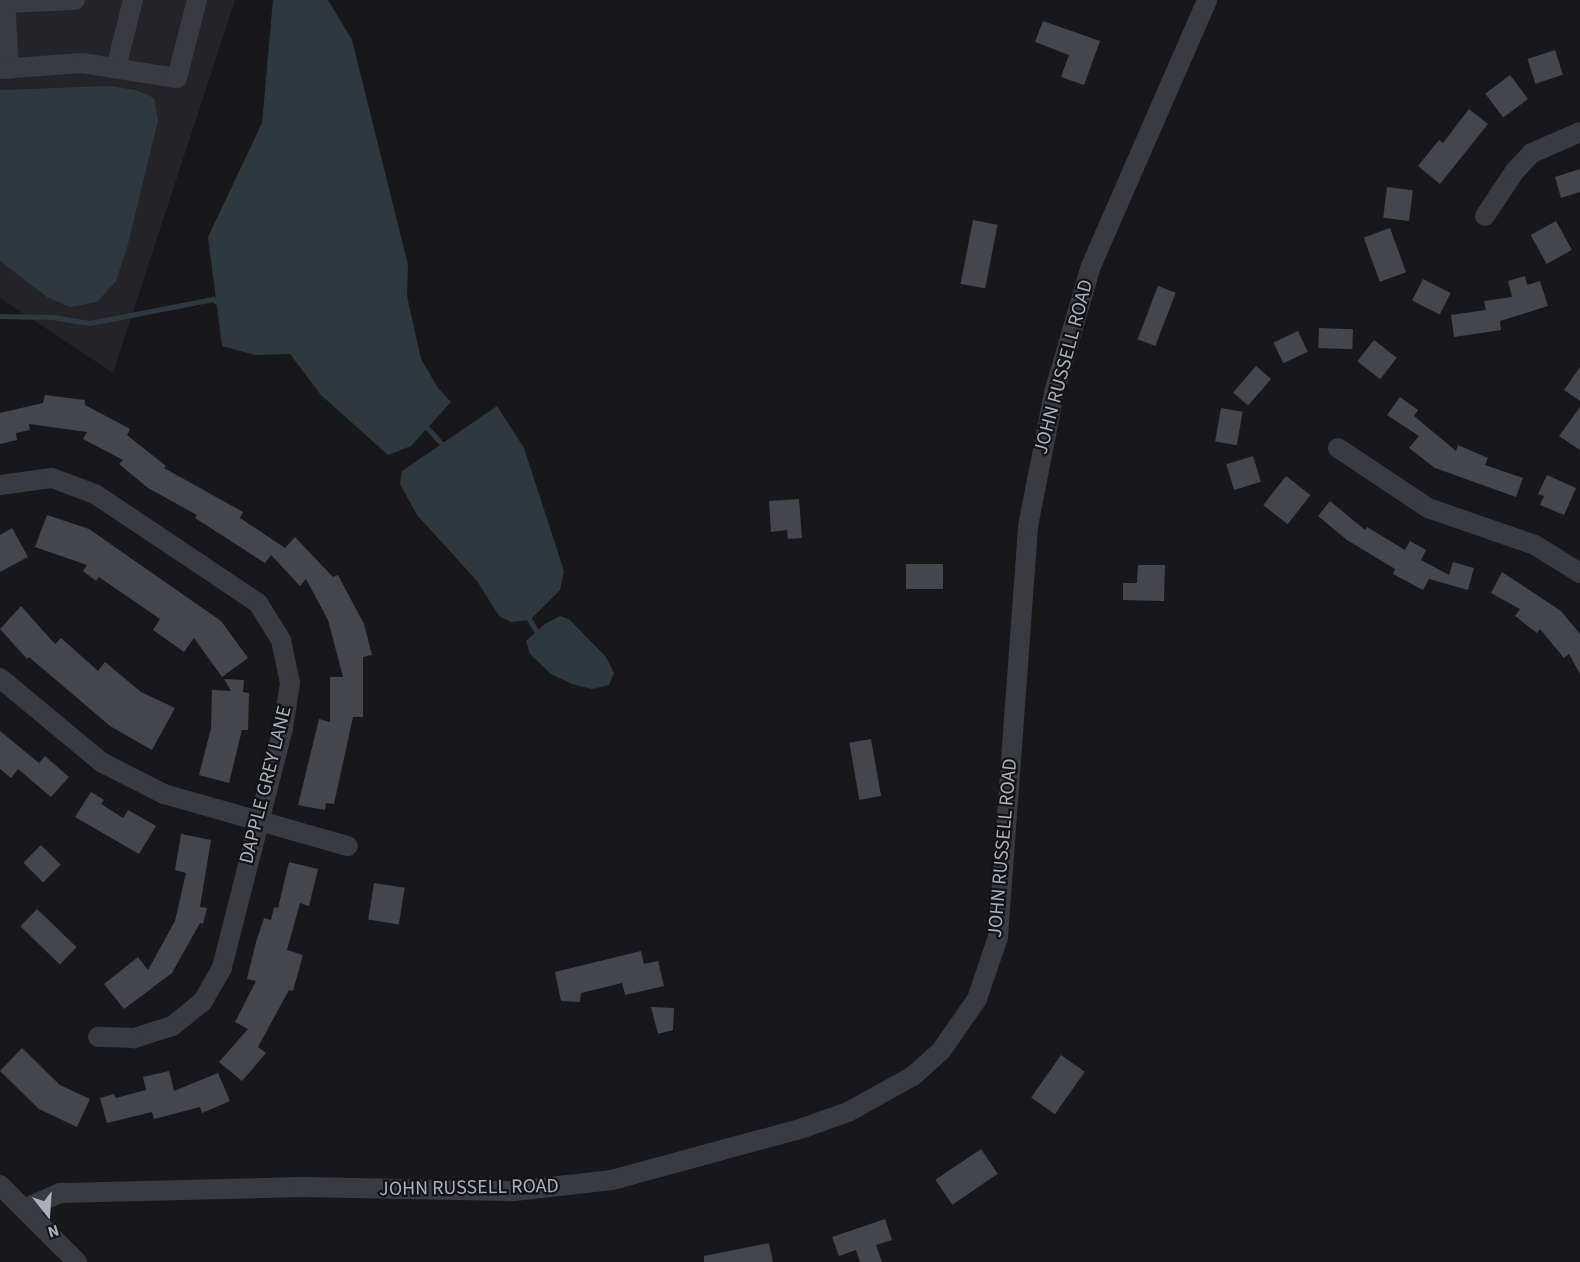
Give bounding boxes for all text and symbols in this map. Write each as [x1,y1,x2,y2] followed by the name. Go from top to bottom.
[1029,277,1099,457] street label: JOHN RUSSELL ROAD
[235,704,297,866] street label: DAPPLE GREY LANE
[983,757,1023,939] street label: JOHN RUSSELL ROAD
[379,1174,559,1202] street label: JOHN RUSSELL ROAD
[18,1184,78,1244] north arrow
[45,1219,62,1243] text: N

